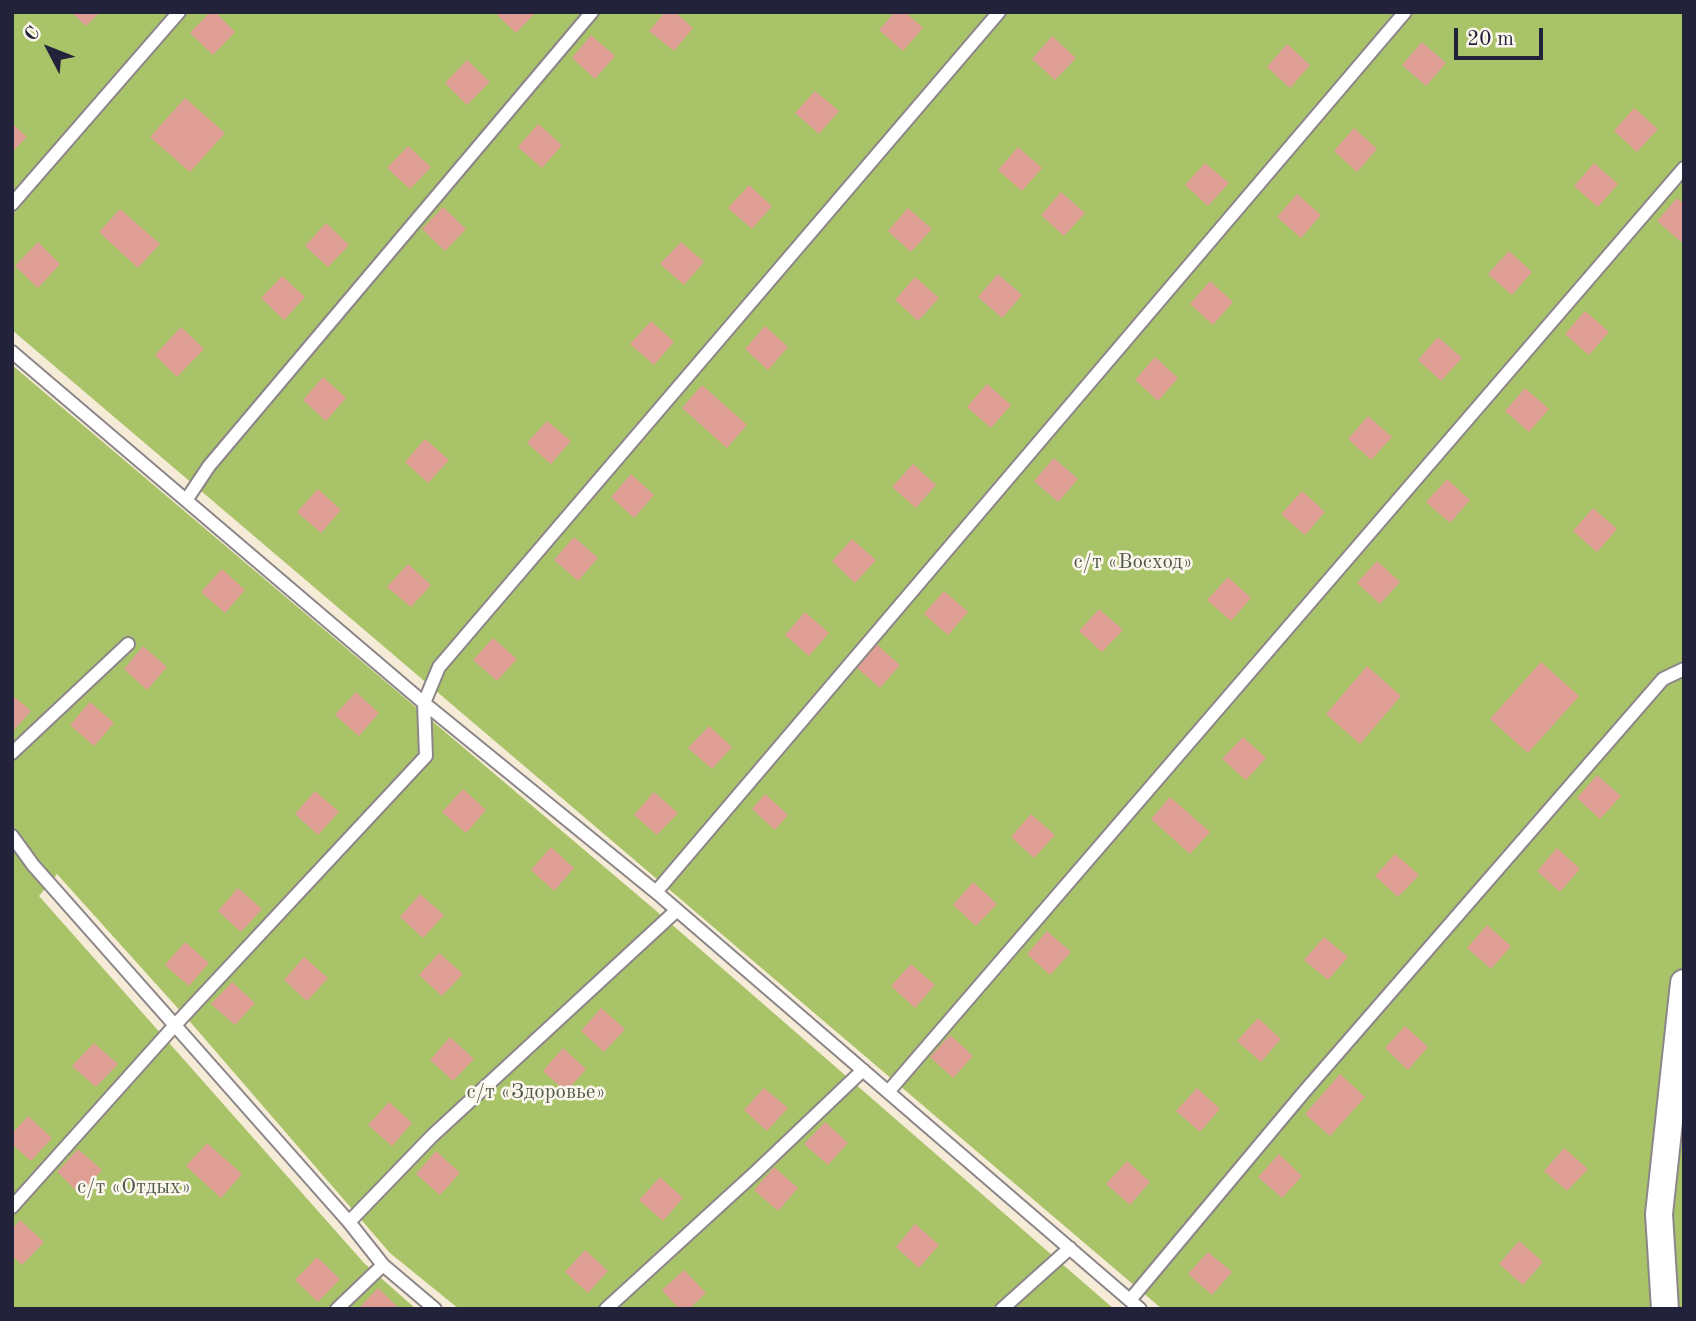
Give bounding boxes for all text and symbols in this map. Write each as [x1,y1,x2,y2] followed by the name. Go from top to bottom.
[14,14,84,84] north arrow
[1458,14,1547,58] scale bar
[22,24,44,46] text: С
[1467,29,1514,50] text: 20 m
[1073,549,1193,575] park label: с/т «Восход»
[466,1079,606,1105] park label: с/т «Здоровье»
[77,1174,191,1200] park label: с/т «Отдых»

